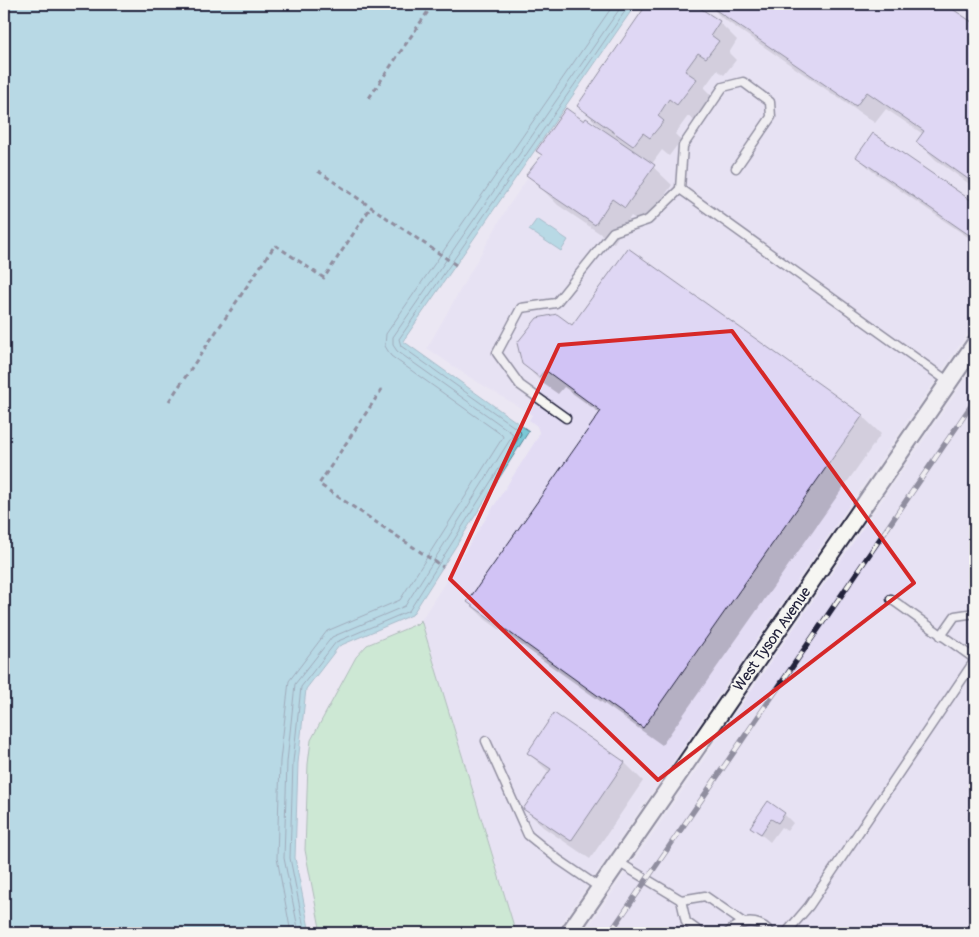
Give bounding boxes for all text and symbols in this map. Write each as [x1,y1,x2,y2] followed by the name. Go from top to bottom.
[729,583,816,695] street label: West Tyson Avenue

